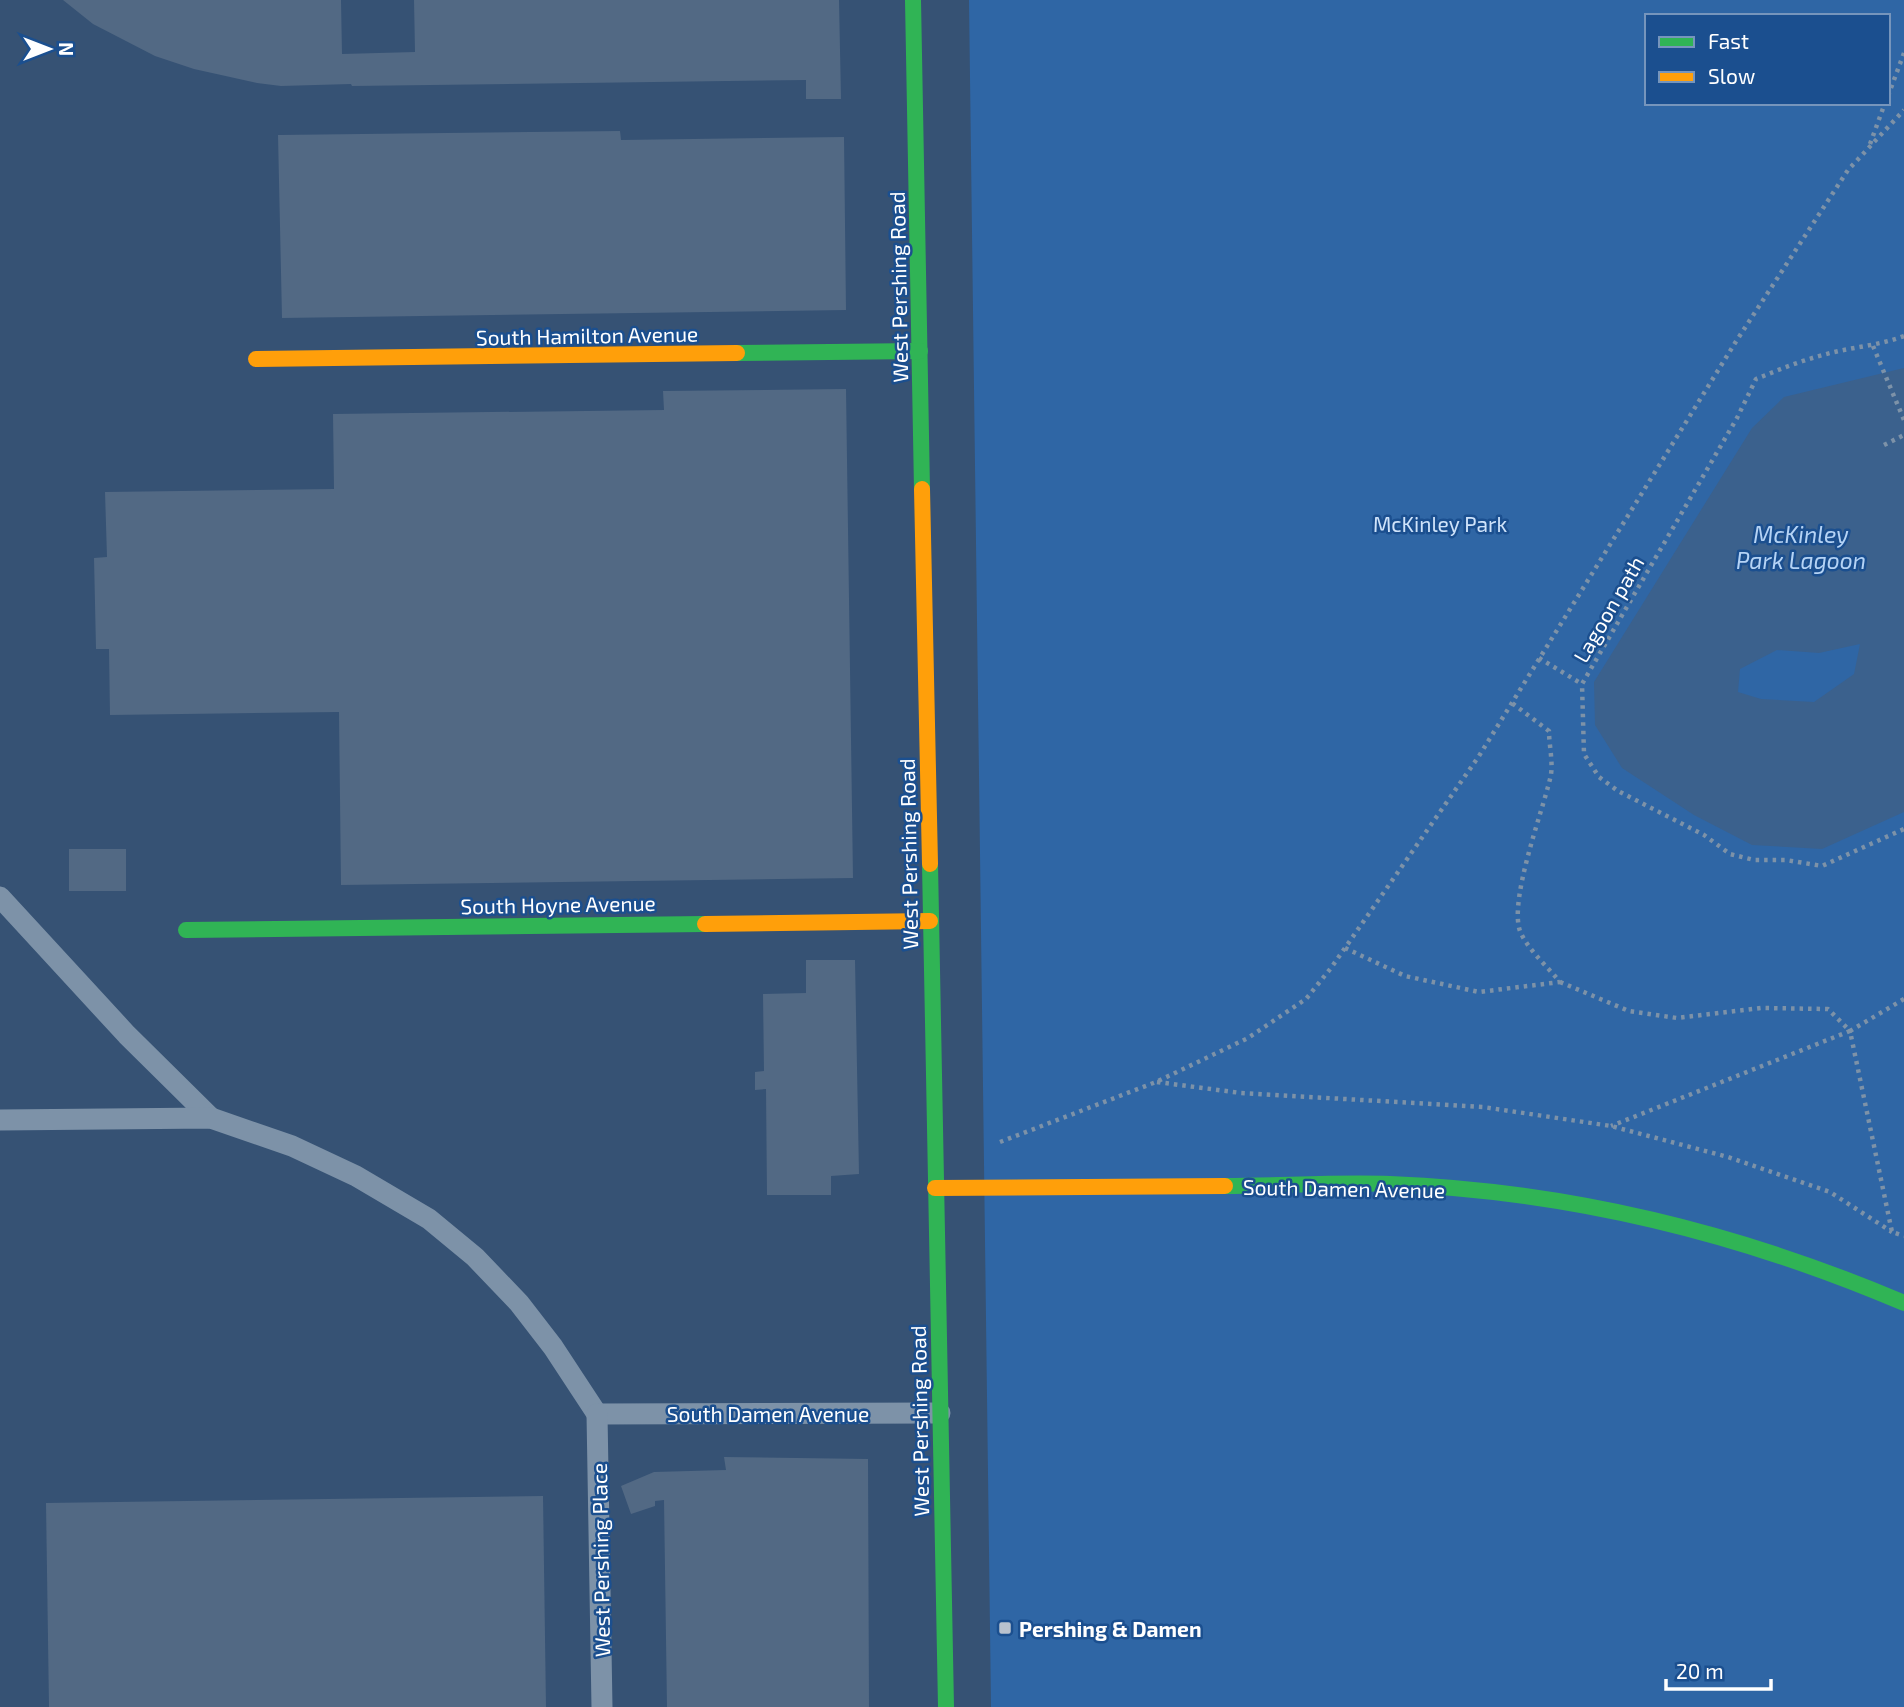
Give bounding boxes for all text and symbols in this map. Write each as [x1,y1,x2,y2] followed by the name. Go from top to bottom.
[14,14,84,84] north arrow
[1645,14,1890,105] legend
[1708,28,1749,53] text: Fast
[55,42,78,56] text: N
[1708,63,1755,88] text: Slow
[884,191,912,383] street label: West Pershing Road
[476,321,698,349] street label: South Hamilton Avenue
[1373,511,1507,536] park label: McKinley Park
[1736,520,1866,574] water label: McKinley Park Lagoon
[1568,551,1648,667] street label: Lagoon path
[894,758,922,950] street label: West Pershing Road
[460,890,656,918] street label: South Hoyne Avenue
[1243,1174,1445,1202] street label: South Damen Avenue
[905,1325,933,1517] street label: West Pershing Road
[667,1401,869,1426] street label: South Damen Avenue
[586,1463,614,1657] street label: West Pershing Place
[1019,1616,1202,1641] place label: Pershing & Damen
[997,1620,1013,1636] marker: Pershing & Damen
[1666,1648,1771,1692] scale bar
[1676,1658,1724,1683] text: 20 m

